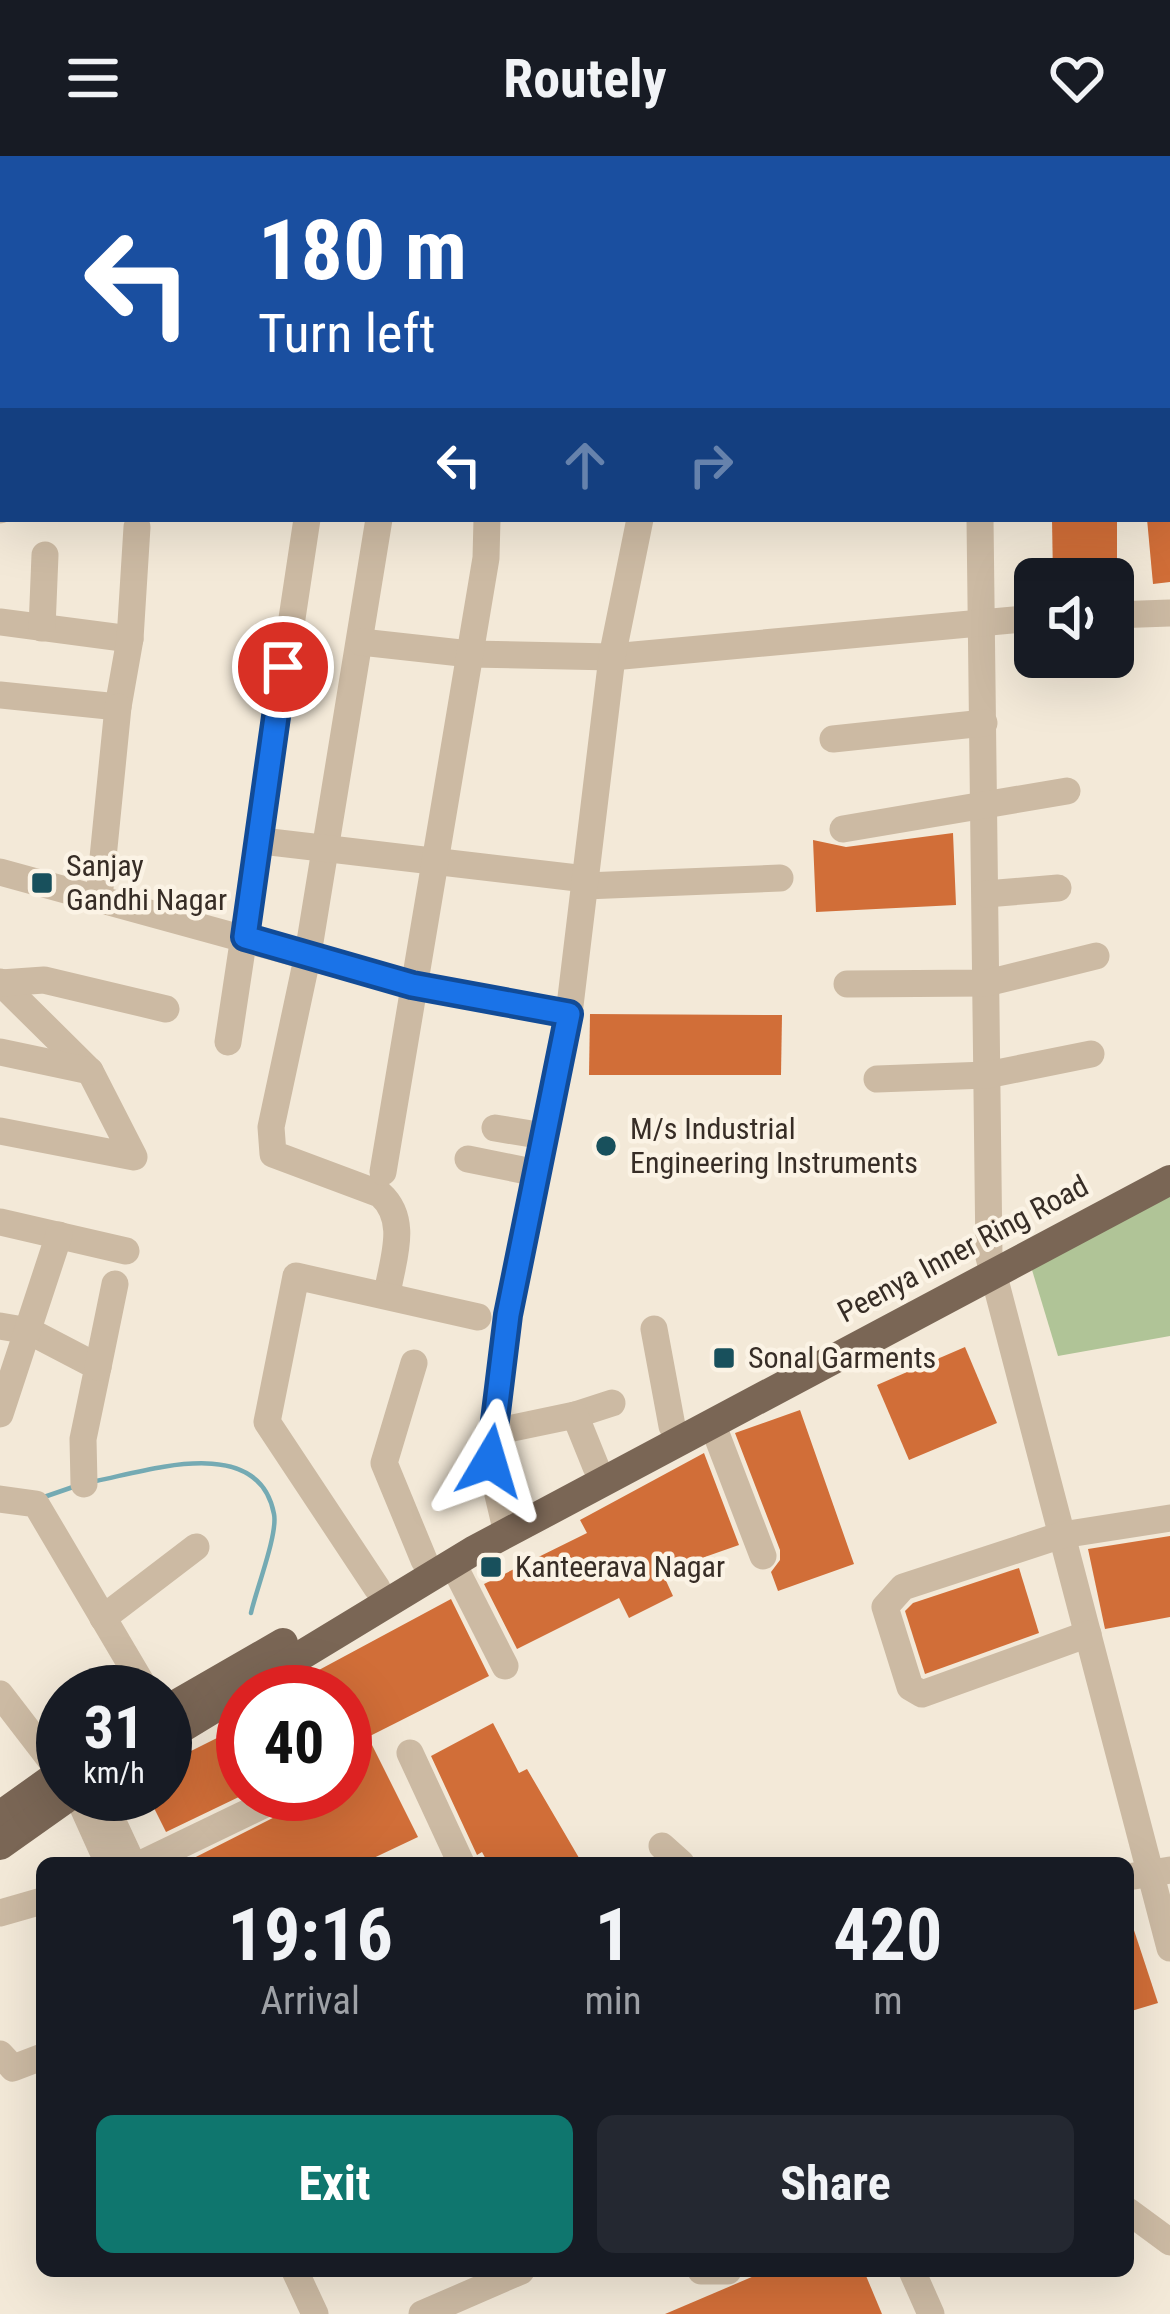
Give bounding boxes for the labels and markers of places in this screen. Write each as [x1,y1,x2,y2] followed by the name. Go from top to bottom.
[232,616,334,718] pin
[66,848,227,917] place label: Sanjay Gandhi Nagar
[29,870,55,896] marker: Sanjay Gandhi Nagar
[630,1111,918,1180] place label: M/s Industrial Engineering Instruments
[593,1133,619,1159] marker: M/s Industrial Engineering Instruments
[748,1340,936,1375] place label: Sonal Garments
[711,1345,737,1371] marker: Sonal Garments
[515,1549,725,1584] place label: Kanteerava Nagar
[478,1554,504,1580] marker: Kanteerava Nagar

